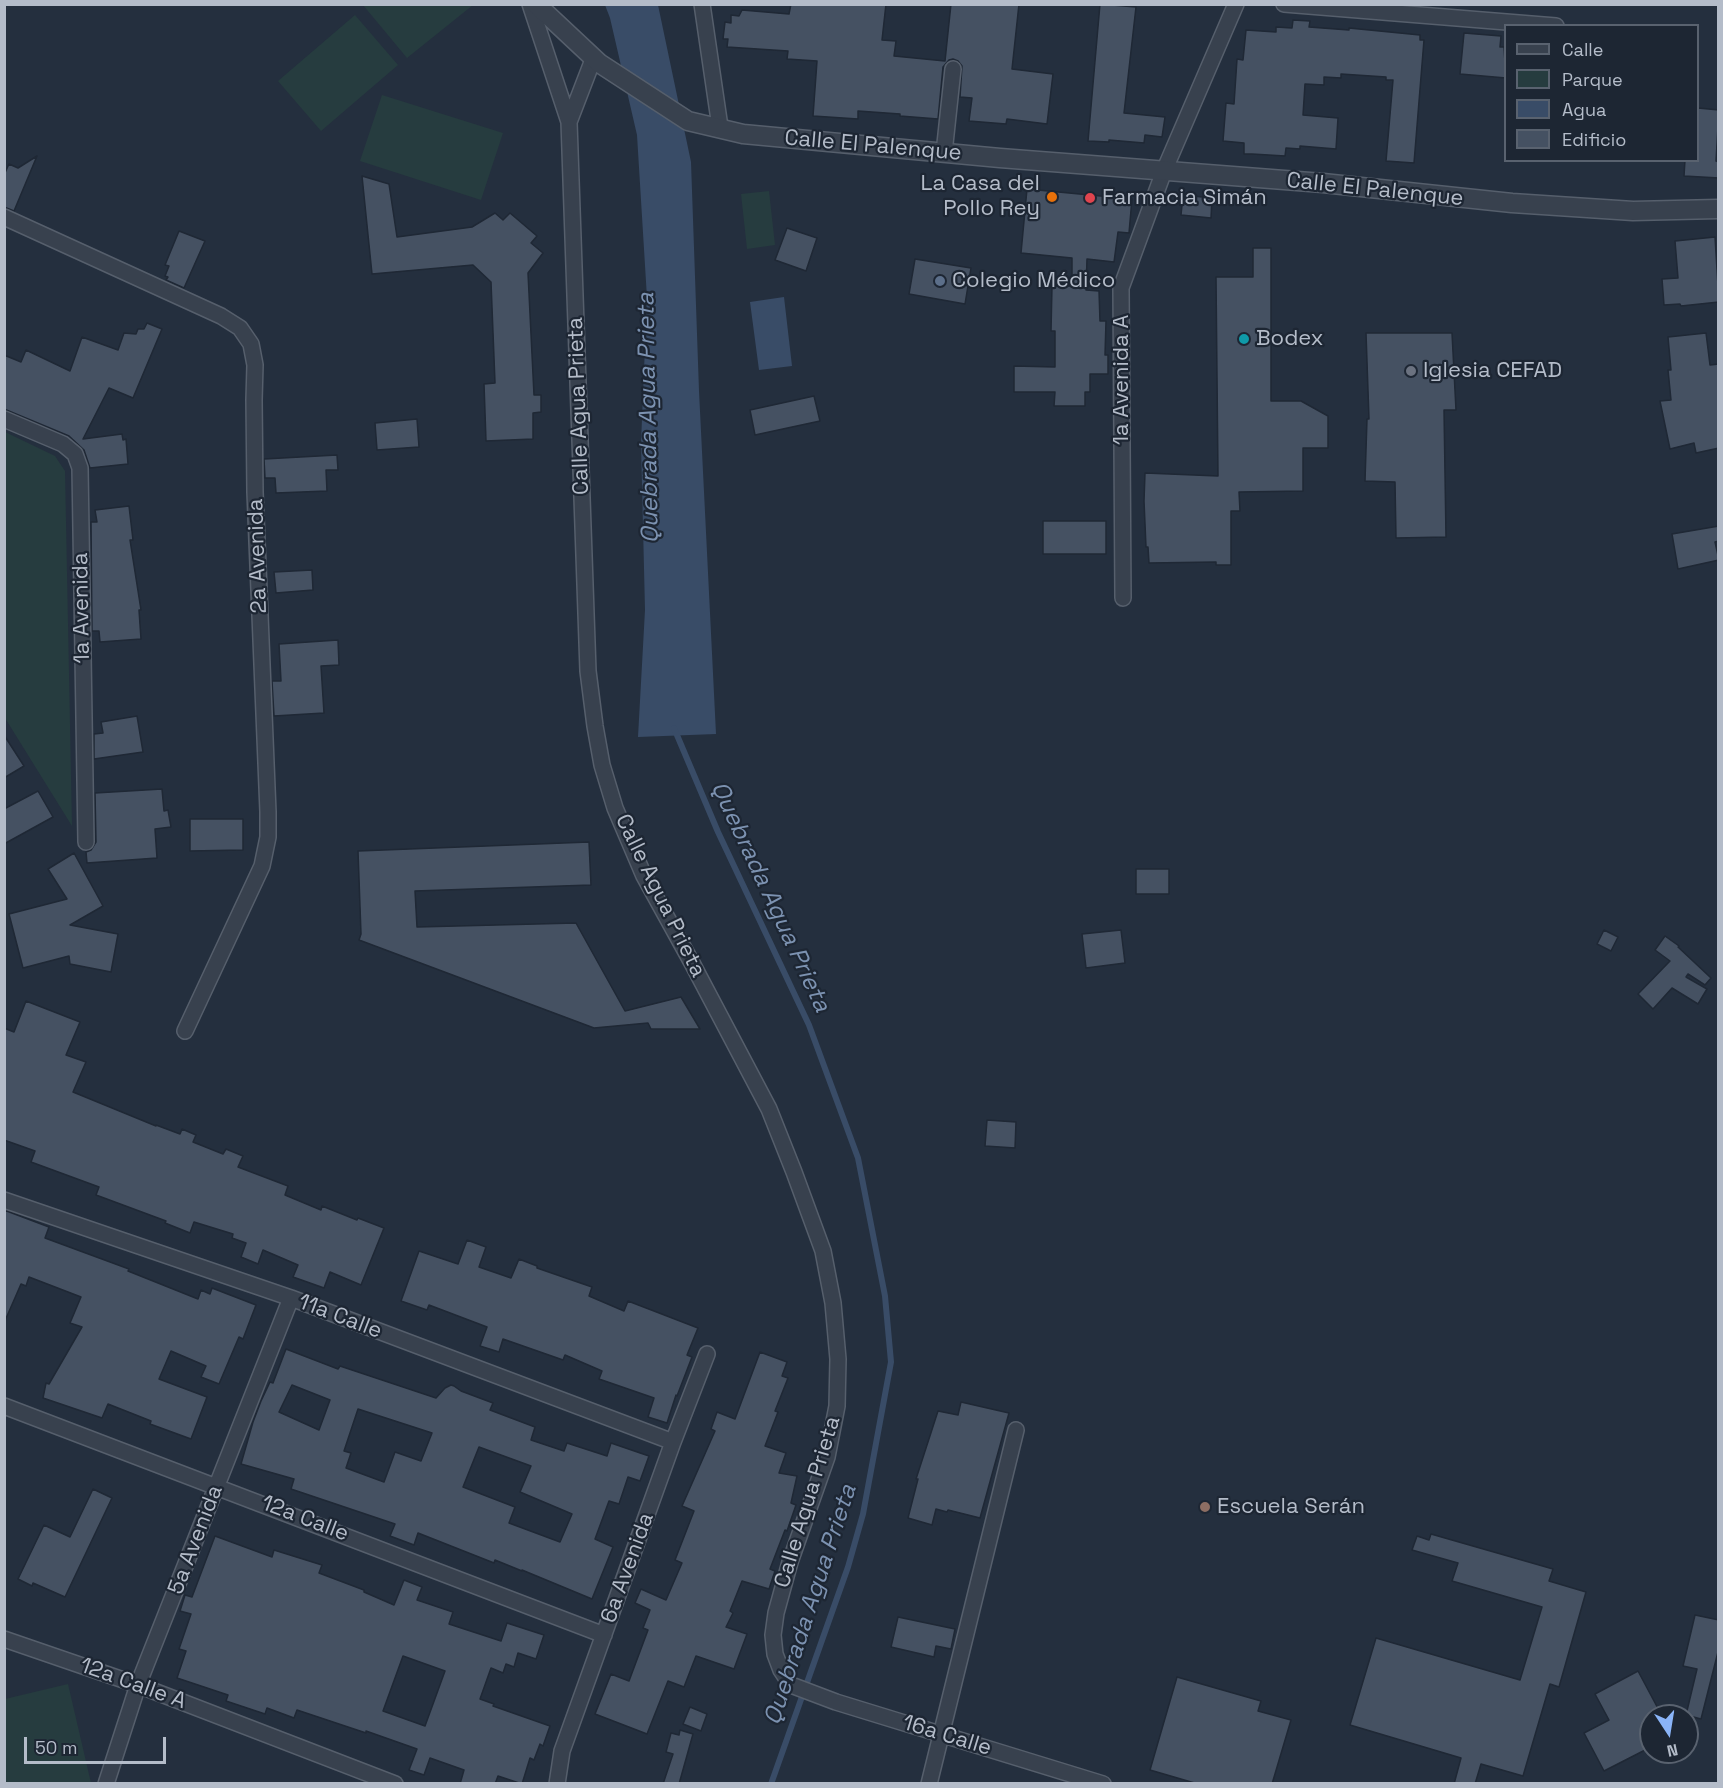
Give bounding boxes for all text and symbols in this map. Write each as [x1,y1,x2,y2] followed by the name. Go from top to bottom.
[1504,24,1699,162] legend
[1562,38,1603,61] text: Calle
[1562,68,1623,91] text: Parque
[1562,98,1606,121] text: Agua
[783,125,963,167] street label: Calle El Palenque
[1562,128,1626,151] text: Edificio
[1285,168,1465,212] street label: Calle El Palenque
[921,171,1040,222] place label: La Casa del Pollo Rey
[1102,185,1267,211] place label: Farmacia Simán
[1045,190,1059,204] marker: La Casa del Pollo Rey
[1083,191,1097,205] marker: Farmacia Simán
[952,268,1115,294] place label: Colegio Médico
[933,274,947,288] marker: Colegio Médico
[632,292,666,544] water label: Quebrada Agua Prieta
[1109,315,1135,445] street label: 1a Avenida A
[563,316,595,496] street label: Calle Agua Prieta
[1256,326,1324,352] place label: Bodex
[1237,332,1251,346] marker: Bodex
[1423,358,1562,384] place label: Iglesia CEFAD
[1404,364,1418,378] marker: Iglesia CEFAD
[243,498,273,614] street label: 2a Avenida
[68,552,96,664] street label: 1a Avenida
[704,777,836,1017] water label: Quebrada Agua Prieta
[609,810,711,982] street label: Calle Agua Prieta
[295,1289,385,1345] street label: 11a Calle
[769,1413,847,1591] street label: Calle Agua Prieta
[759,1481,863,1729] water label: Quebrada Agua Prieta
[163,1482,229,1598] street label: 5a Avenida
[258,1490,352,1548] street label: 12a Calle
[1217,1494,1365,1520] place label: Escuela Serán
[1198,1500,1212,1514] marker: Escuela Serán
[596,1509,660,1627] street label: 6a Avenida
[76,1653,190,1715] street label: 12a Calle A
[1639,1704,1699,1764] north arrow
[899,1710,995,1762] street label: 16a Calle
[27,1725,170,1763] scale bar
[35,1736,77,1759] text: 50 m
[1665,1739,1680,1762] text: N

